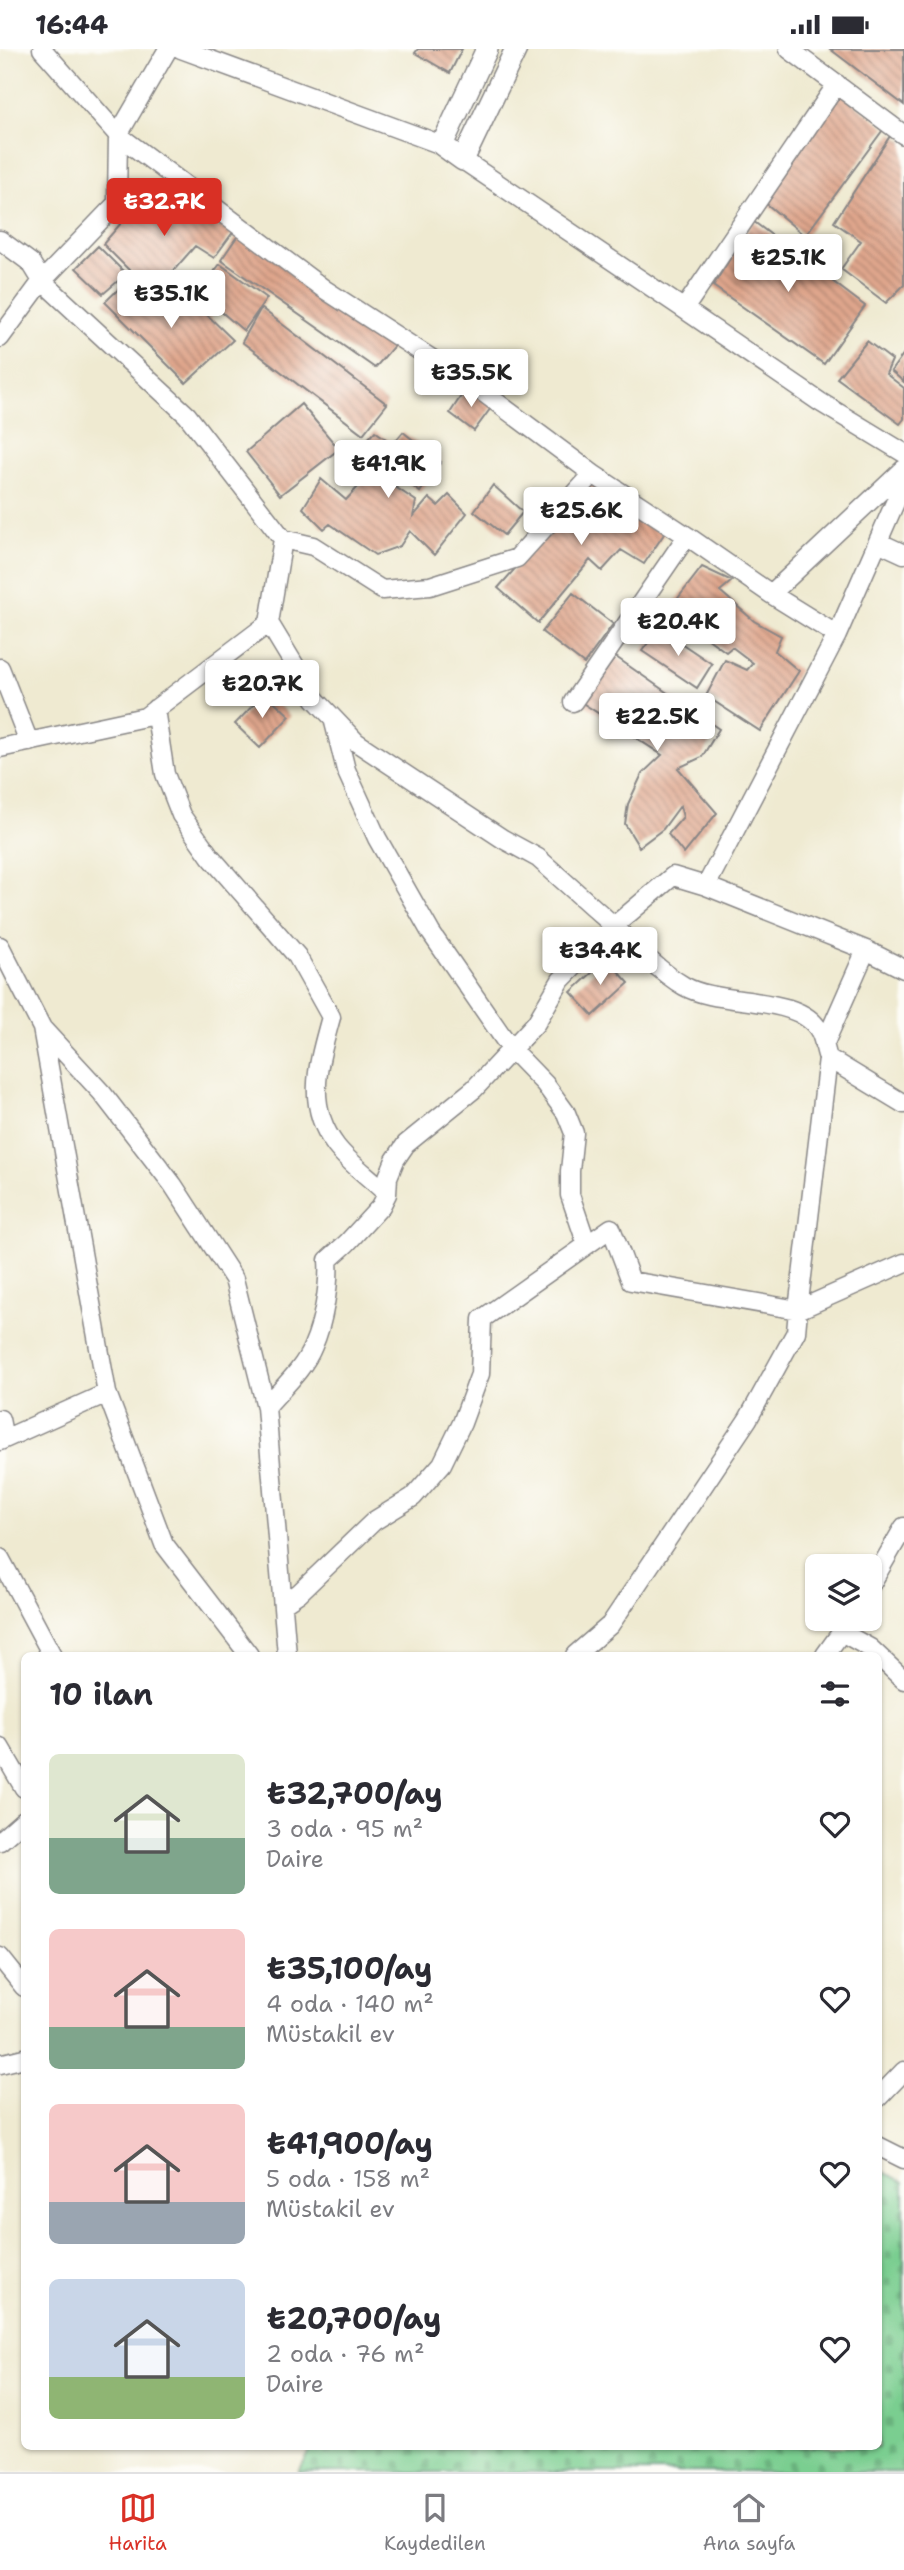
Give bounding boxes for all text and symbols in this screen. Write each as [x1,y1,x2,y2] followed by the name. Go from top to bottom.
[35,7,108,42] text: 16:44
[107,179,221,238] pin: ₺32.7K
[123,186,205,216] text: ₺32.7K
[731,235,845,294] pin: ₺25.1K
[750,242,826,272] text: ₺25.1K
[114,271,228,330] pin: ₺35.1K
[133,278,209,308] text: ₺35.1K
[414,349,528,409] pin: ₺35.5K
[430,357,512,387] text: ₺35.5K
[331,441,445,500] pin: ₺41.9K
[350,448,426,478] text: ₺41.9K
[524,487,638,547] pin: ₺25.6K
[539,495,623,525] text: ₺25.6K
[621,599,735,658] pin: ₺20.4K
[637,606,719,636] text: ₺20.4K
[205,661,319,720] pin: ₺20.7K
[221,668,303,698] text: ₺20.7K
[600,693,714,753] pin: ₺22.5K
[615,701,699,731] text: ₺22.5K
[543,927,657,987] pin: ₺34.4K
[558,935,642,965] text: ₺34.4K
[805,1554,882,1631] map controls
[805,1554,882,1631] button: layers
[49,1674,153,1715] text: 10 ilan
[816,1675,854,1713] icon: filters
[266,1773,443,1814] text: ₺32,700/ay
[105,1782,189,1866] icon: home
[816,1805,854,1843] icon: heart
[266,1814,423,1844] text: 3 oda · 95 m²
[266,1844,324,1874] text: Daire
[266,1948,432,1989] text: ₺35,100/ay
[105,1957,189,2041] icon: home
[816,1980,854,2018] icon: heart
[266,1989,434,2019] text: 4 oda · 140 m²
[266,2019,395,2049] text: Müstakil ev
[266,2123,433,2164] text: ₺41,900/ay
[105,2132,189,2216] icon: home
[816,2155,854,2193] icon: heart
[266,2164,430,2194] text: 5 oda · 158 m²
[266,2194,395,2224] text: Müstakil ev
[266,2298,441,2339] text: ₺20,700/ay
[105,2307,189,2391] icon: home
[816,2330,854,2368] icon: heart
[266,2339,425,2369] text: 2 oda · 76 m²
[266,2369,324,2399] text: Daire
[109,2489,167,2556] tab: Harita
[384,2489,486,2556] tab: Kaydedilen
[703,2489,795,2556] tab: Ana sayfa

